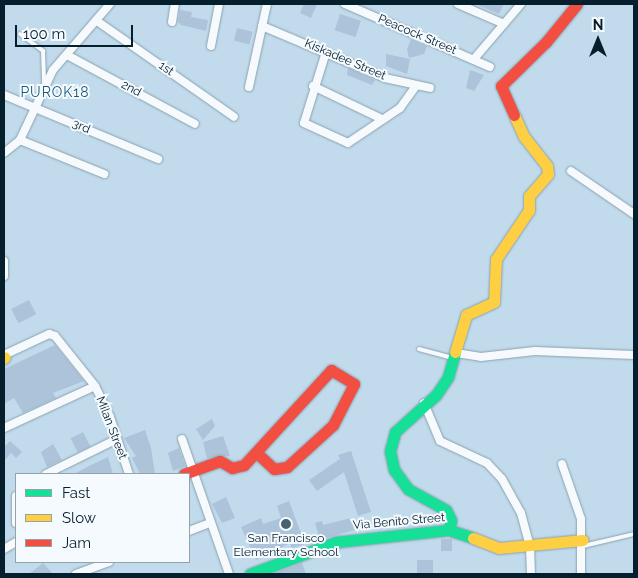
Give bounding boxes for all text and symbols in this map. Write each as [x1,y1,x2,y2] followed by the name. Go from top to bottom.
[376,12,458,58] street label: Peacock Street
[18,15,135,47] scale bar
[573,15,623,65] north arrow
[593,17,603,33] text: N
[23,25,65,43] text: 100 m
[302,36,388,84] street label: Kiskadee Street
[156,59,176,79] street label: 1st
[118,78,144,100] street label: 2nd
[20,84,90,100] district label: PUROK18
[70,117,92,137] street label: 3rd
[92,394,130,462] street label: Milan Street
[15,473,190,563] legend
[62,484,90,502] text: Fast
[62,509,96,527] text: Slow
[352,511,446,533] street label: Via Benito Street
[280,518,292,530] marker: San Francisco Elementary School
[233,532,339,560] place label: San Francisco Elementary School
[62,534,91,552] text: Jam

